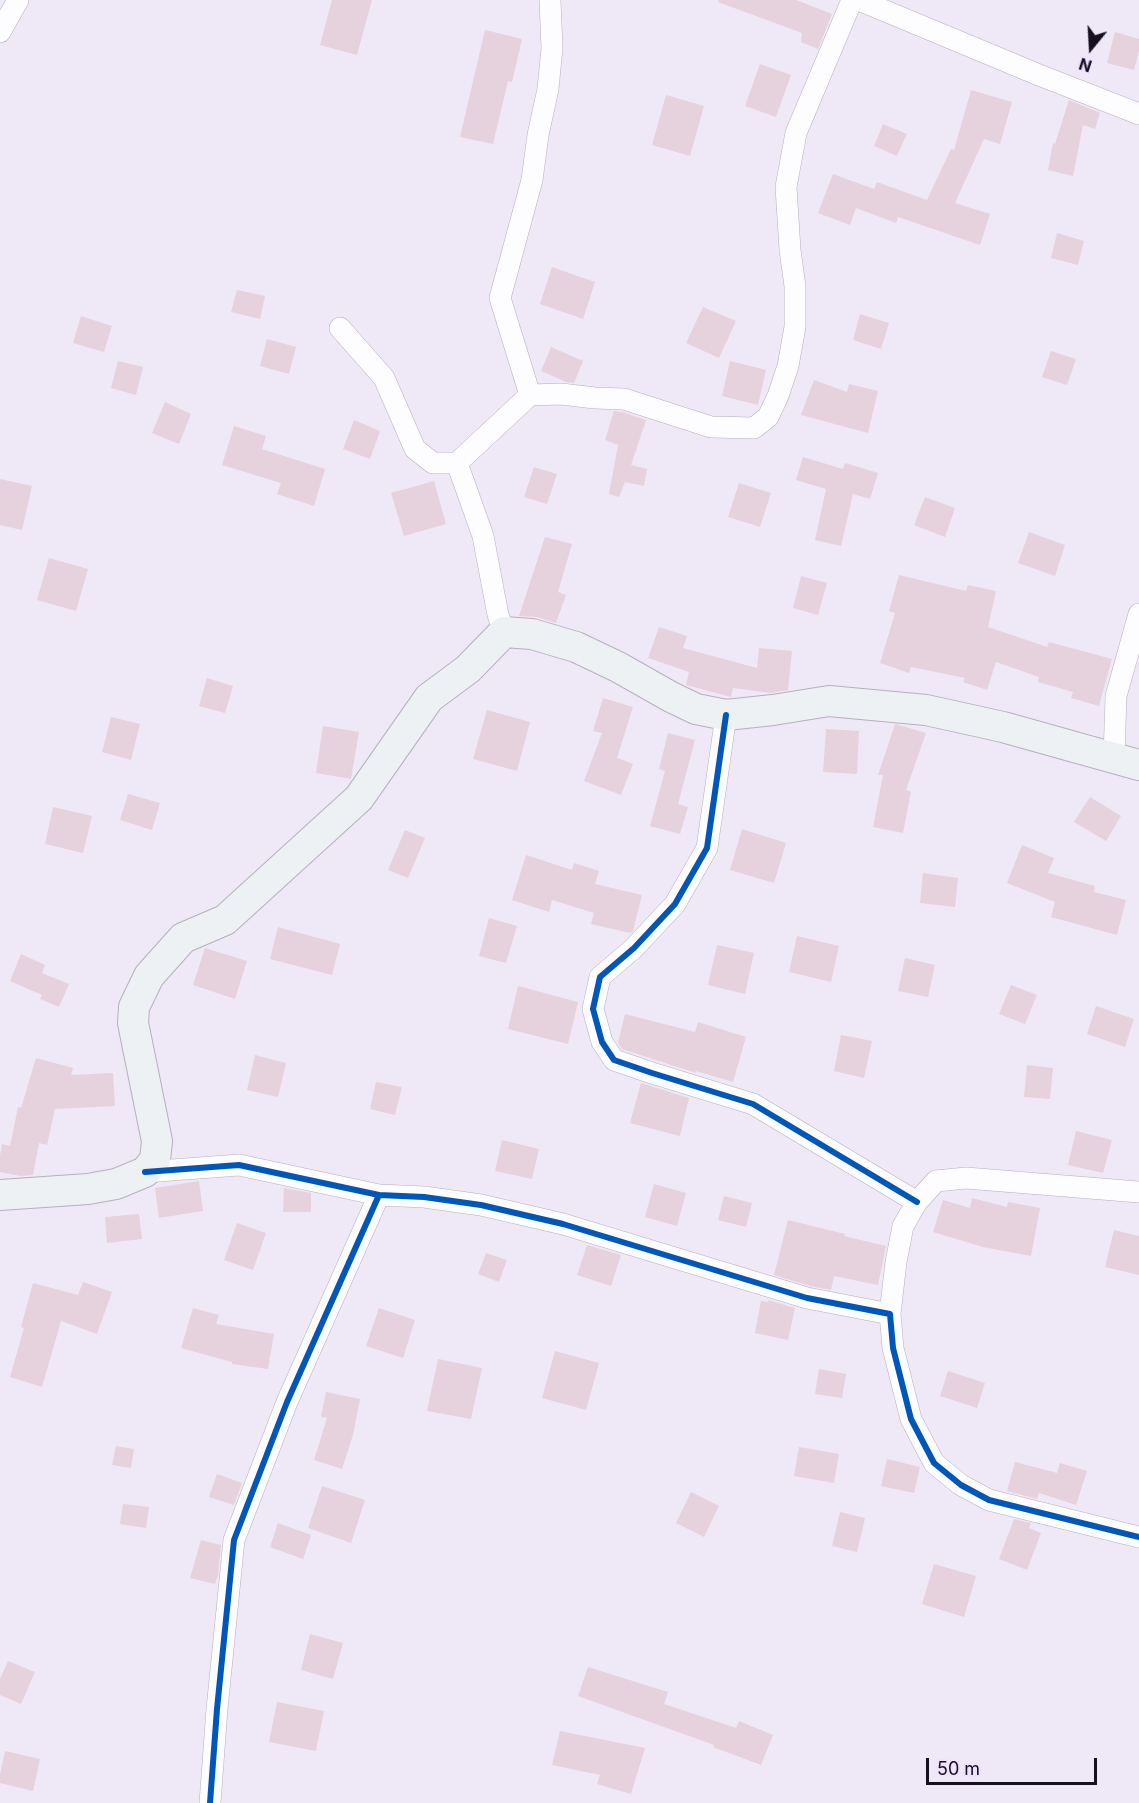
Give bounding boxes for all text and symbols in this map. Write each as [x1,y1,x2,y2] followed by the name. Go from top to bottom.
[1061,18,1121,78] north arrow
[1077,54,1094,77] text: N
[929,1746,1100,1784] scale bar
[937,1758,980,1779] text: 50 m

